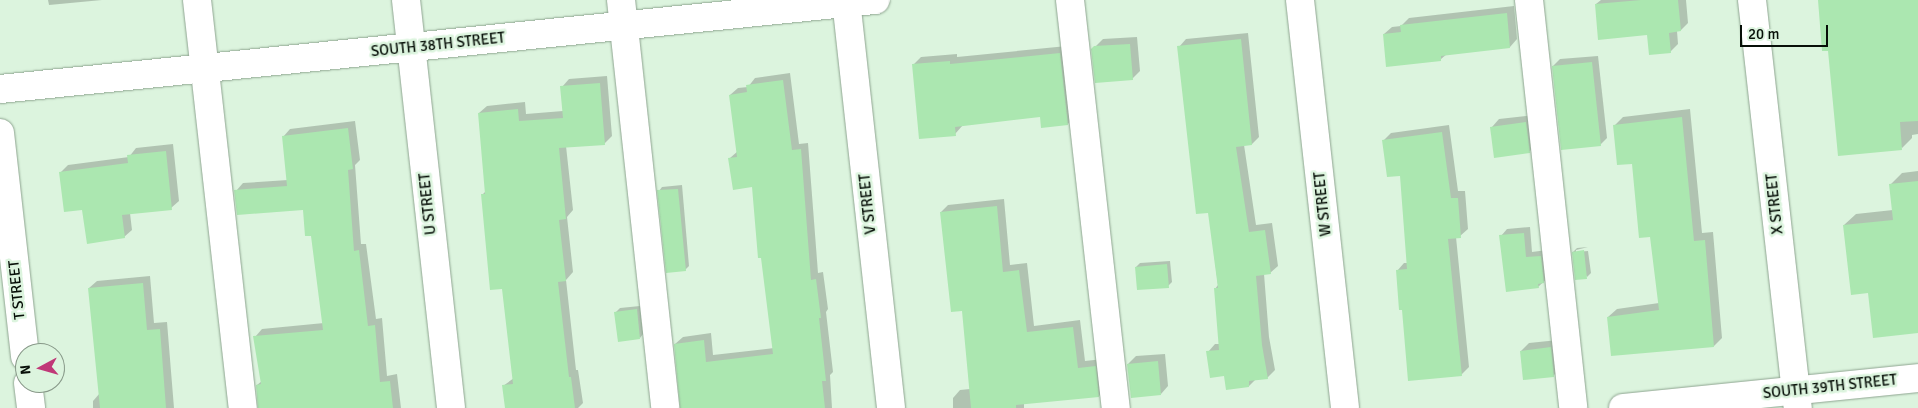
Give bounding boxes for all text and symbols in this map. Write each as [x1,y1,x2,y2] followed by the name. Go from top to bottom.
[1743,15,1830,47] scale bar
[1748,25,1779,43] text: 20 m
[370,29,506,61] street label: SOUTH 38TH STREET
[1311,171,1335,237] street label: W STREET
[416,172,440,236] street label: U STREET
[856,173,880,235] street label: V STREET
[1763,173,1787,235] street label: X STREET
[5,260,29,320] street label: T STREET
[15,343,65,393] north arrow
[17,364,35,375] text: N
[1762,371,1898,403] street label: SOUTH 39TH STREET

